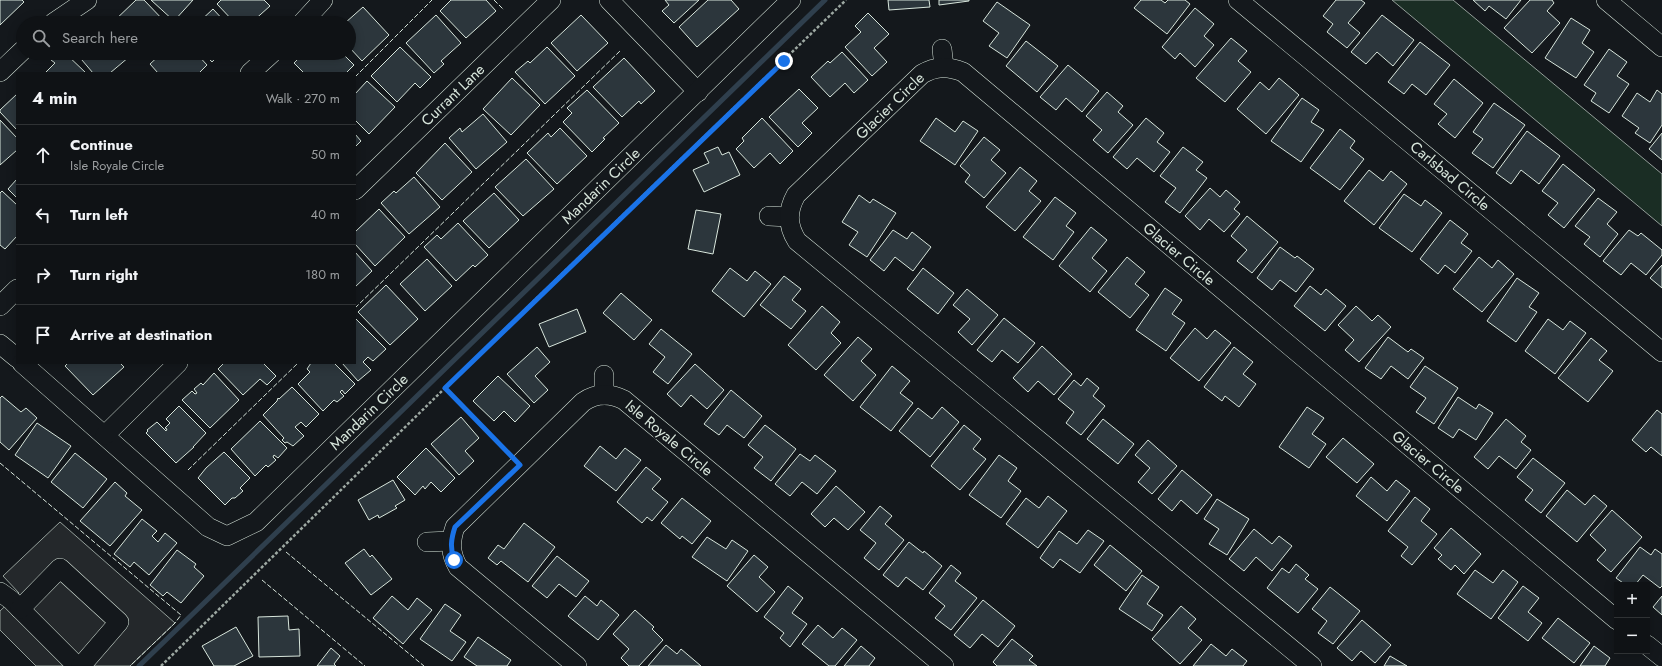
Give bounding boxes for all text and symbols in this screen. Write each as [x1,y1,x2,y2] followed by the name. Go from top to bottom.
[16,16,356,60] search box
[30,27,52,49] icon: search
[62,27,138,49] text: Search here
[775,52,793,70] route end
[416,59,490,131] street label: Currant Lane
[851,67,930,145] street label: Glacier Circle
[32,86,77,110] text: 4 min
[266,89,340,108] text: Walk · 270 m
[70,134,133,156] text: Continue
[1405,136,1495,216] street label: Carlsbad Circle
[557,143,645,229] street label: Mandarin Circle
[32,144,54,166] icon: ahead
[311,145,340,164] text: 50 m
[70,156,164,175] text: Isle Royale Circle
[32,204,54,226] icon: left
[70,204,128,226] text: Turn left
[311,205,340,224] text: 40 m
[1138,217,1220,291] street label: Glacier Circle
[32,264,54,286] icon: right
[70,264,138,286] text: Turn right
[305,265,340,284] text: 180 m
[32,324,54,346] icon: arrive
[70,324,212,346] text: Arrive at destination
[325,369,413,455] street label: Mandarin Circle
[620,395,718,482] street label: Isle Royale Circle
[1387,425,1469,499] street label: Glacier Circle
[445,551,463,569] route start
[1614,582,1650,654] map controls
[1614,582,1650,618] button: +
[1614,618,1650,654] button: −

